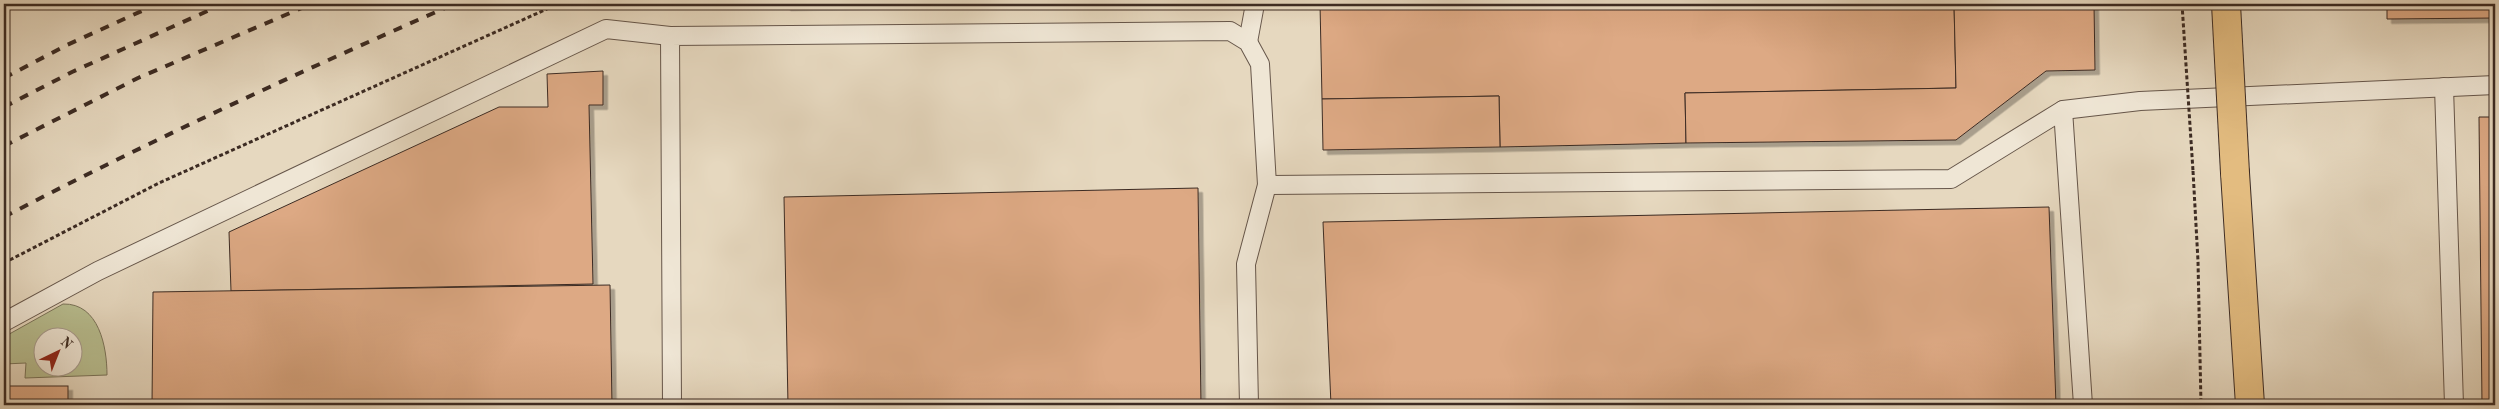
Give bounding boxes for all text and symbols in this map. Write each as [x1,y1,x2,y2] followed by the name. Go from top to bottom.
[32,326,82,376] north arrow
[57,334,75,352] text: N

